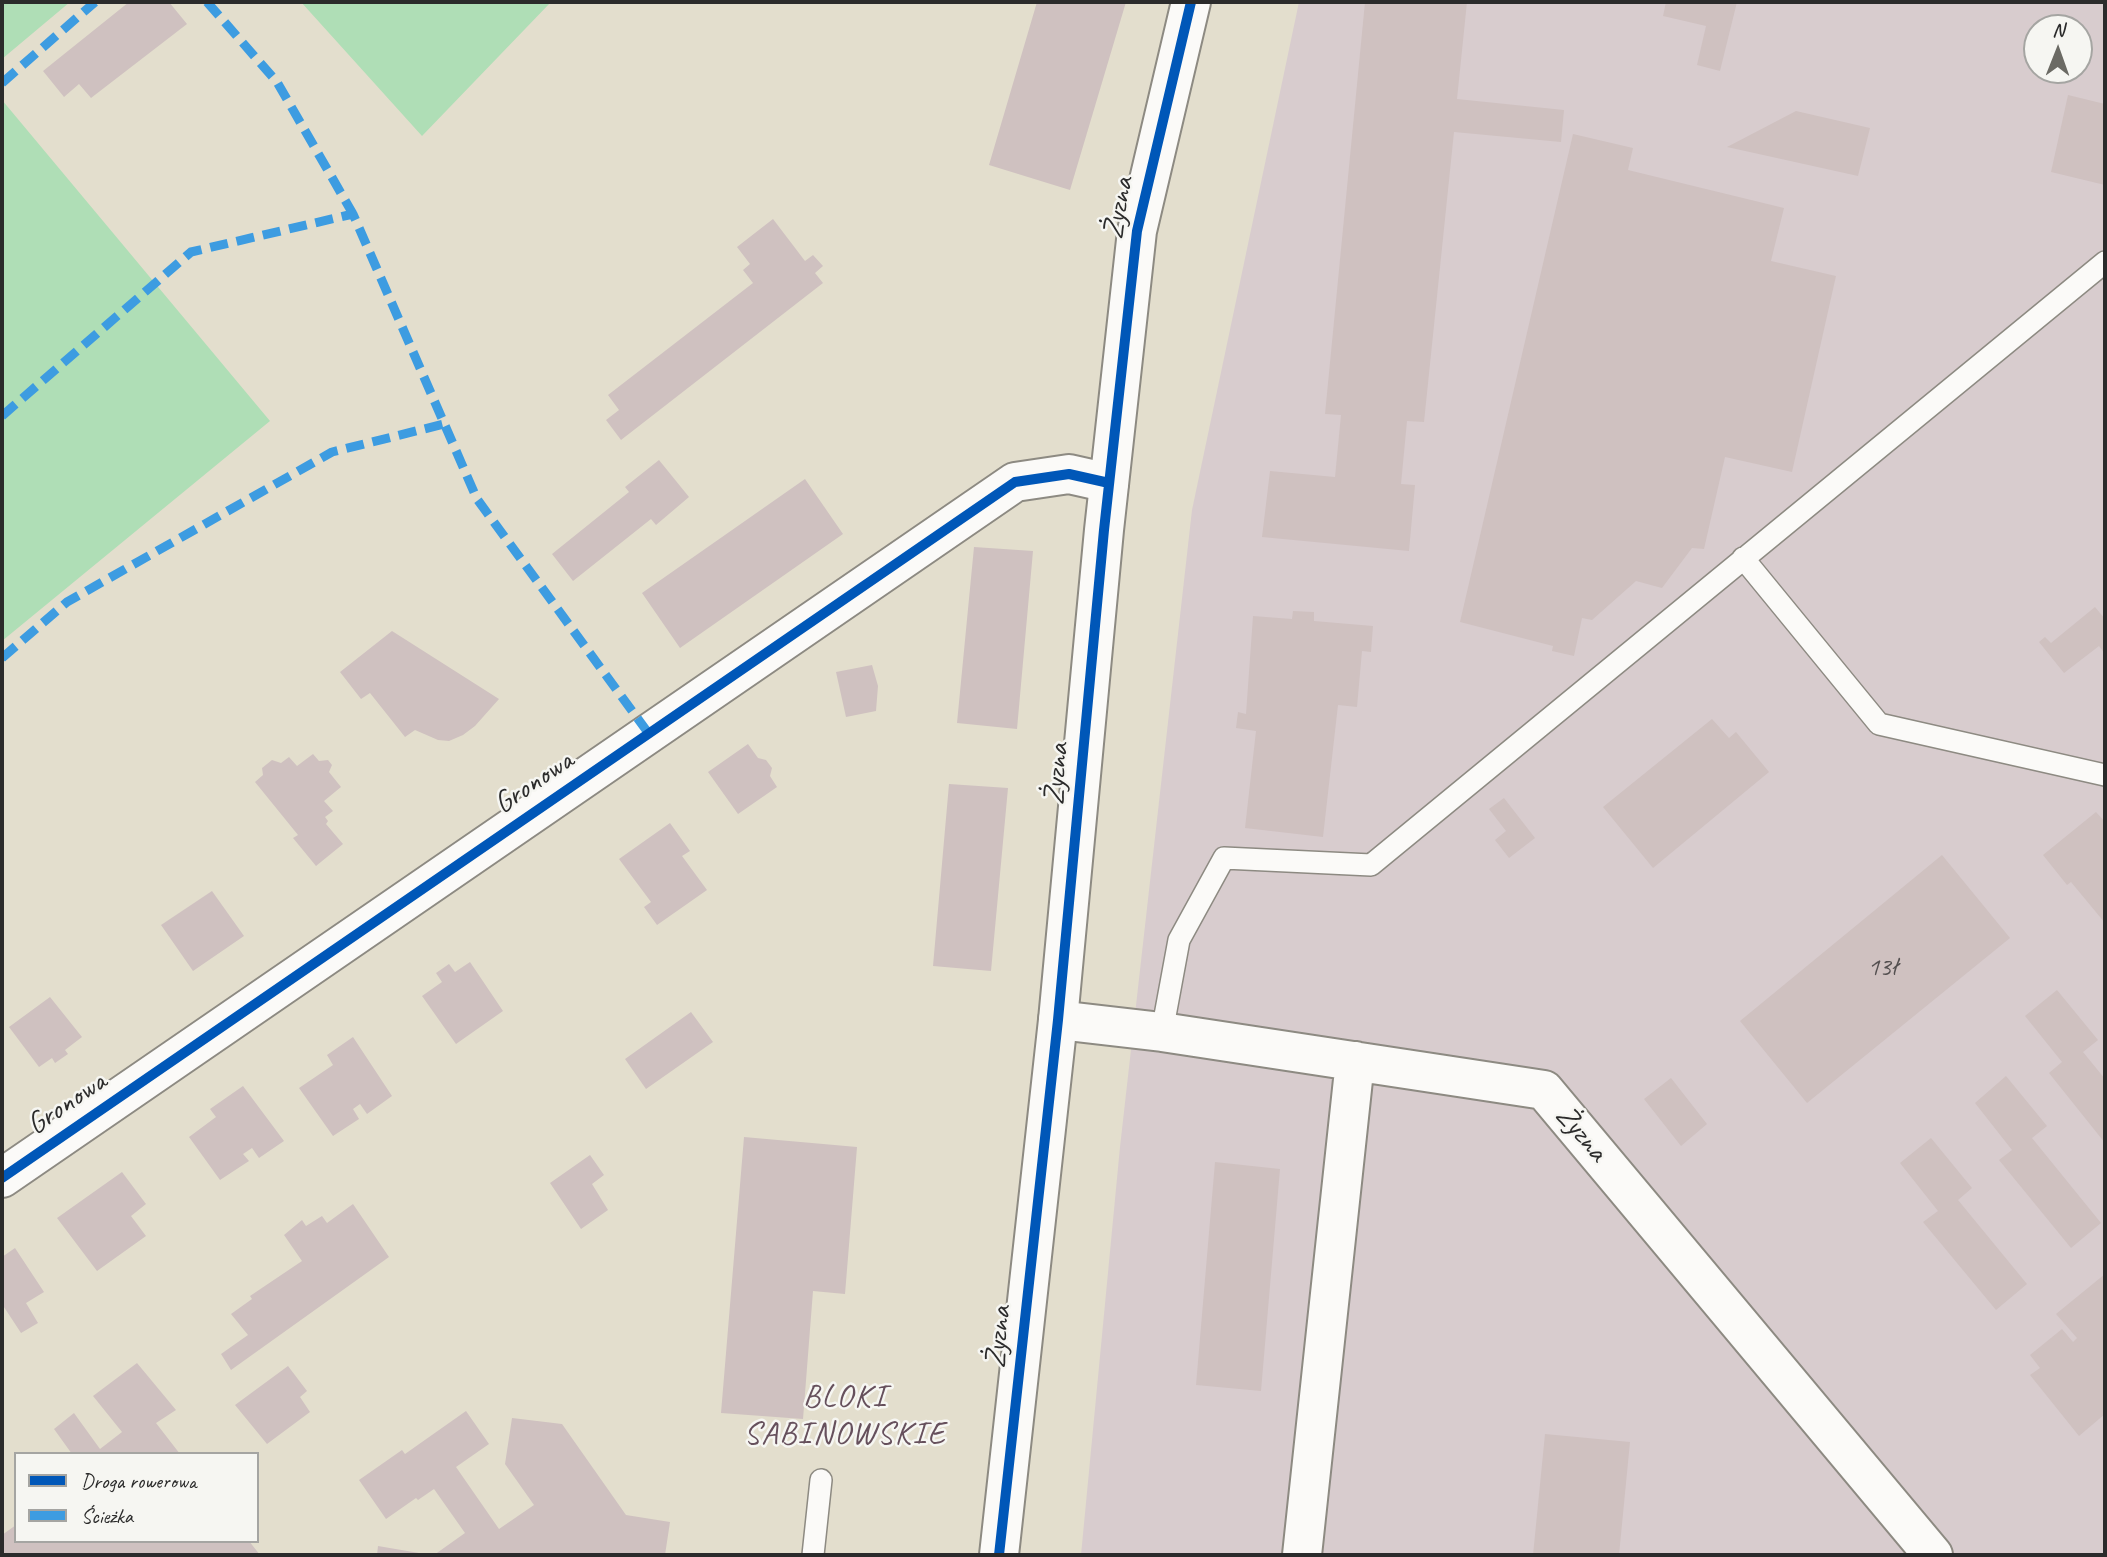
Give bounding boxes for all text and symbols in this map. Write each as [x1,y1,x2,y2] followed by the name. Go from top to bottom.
[2023,14,2093,84] north arrow
[2052,18,2064,42] text: N
[1095,174,1143,242] street label: Żyzna
[1036,742,1078,806] street label: Żyzna
[487,744,581,822] street label: Gronowa
[1867,952,1897,984] house number: 13ł
[20,1065,114,1143] street label: Gronowa
[1547,1099,1615,1169] street label: Żyzna
[978,1304,1020,1370] street label: Żyzna
[746,1379,944,1454] district label: BLOKI SABINOWSKIE
[14,1452,259,1543] legend
[81,1468,196,1494] text: Droga rowerowa
[81,1503,133,1529] text: Ścieżka

